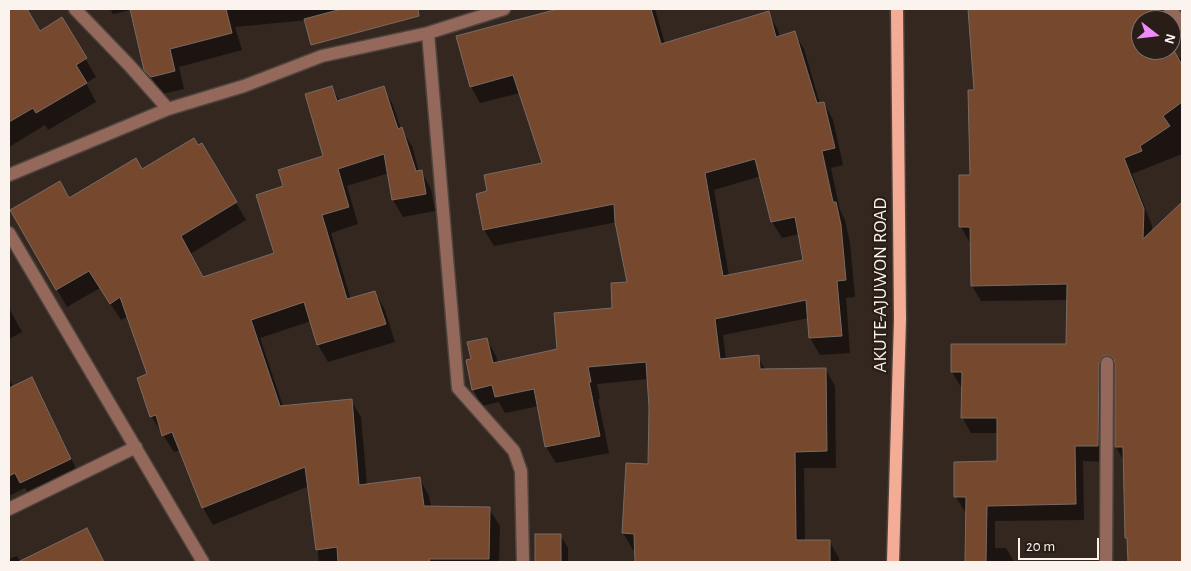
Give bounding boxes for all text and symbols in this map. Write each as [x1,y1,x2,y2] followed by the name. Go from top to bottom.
[1131,10,1181,60] north arrow
[1161,32,1178,45] text: N
[869,197,891,373] street label: AKUTE-AJUWON ROAD
[1021,528,1102,560] scale bar
[1026,539,1055,554] text: 20 m

